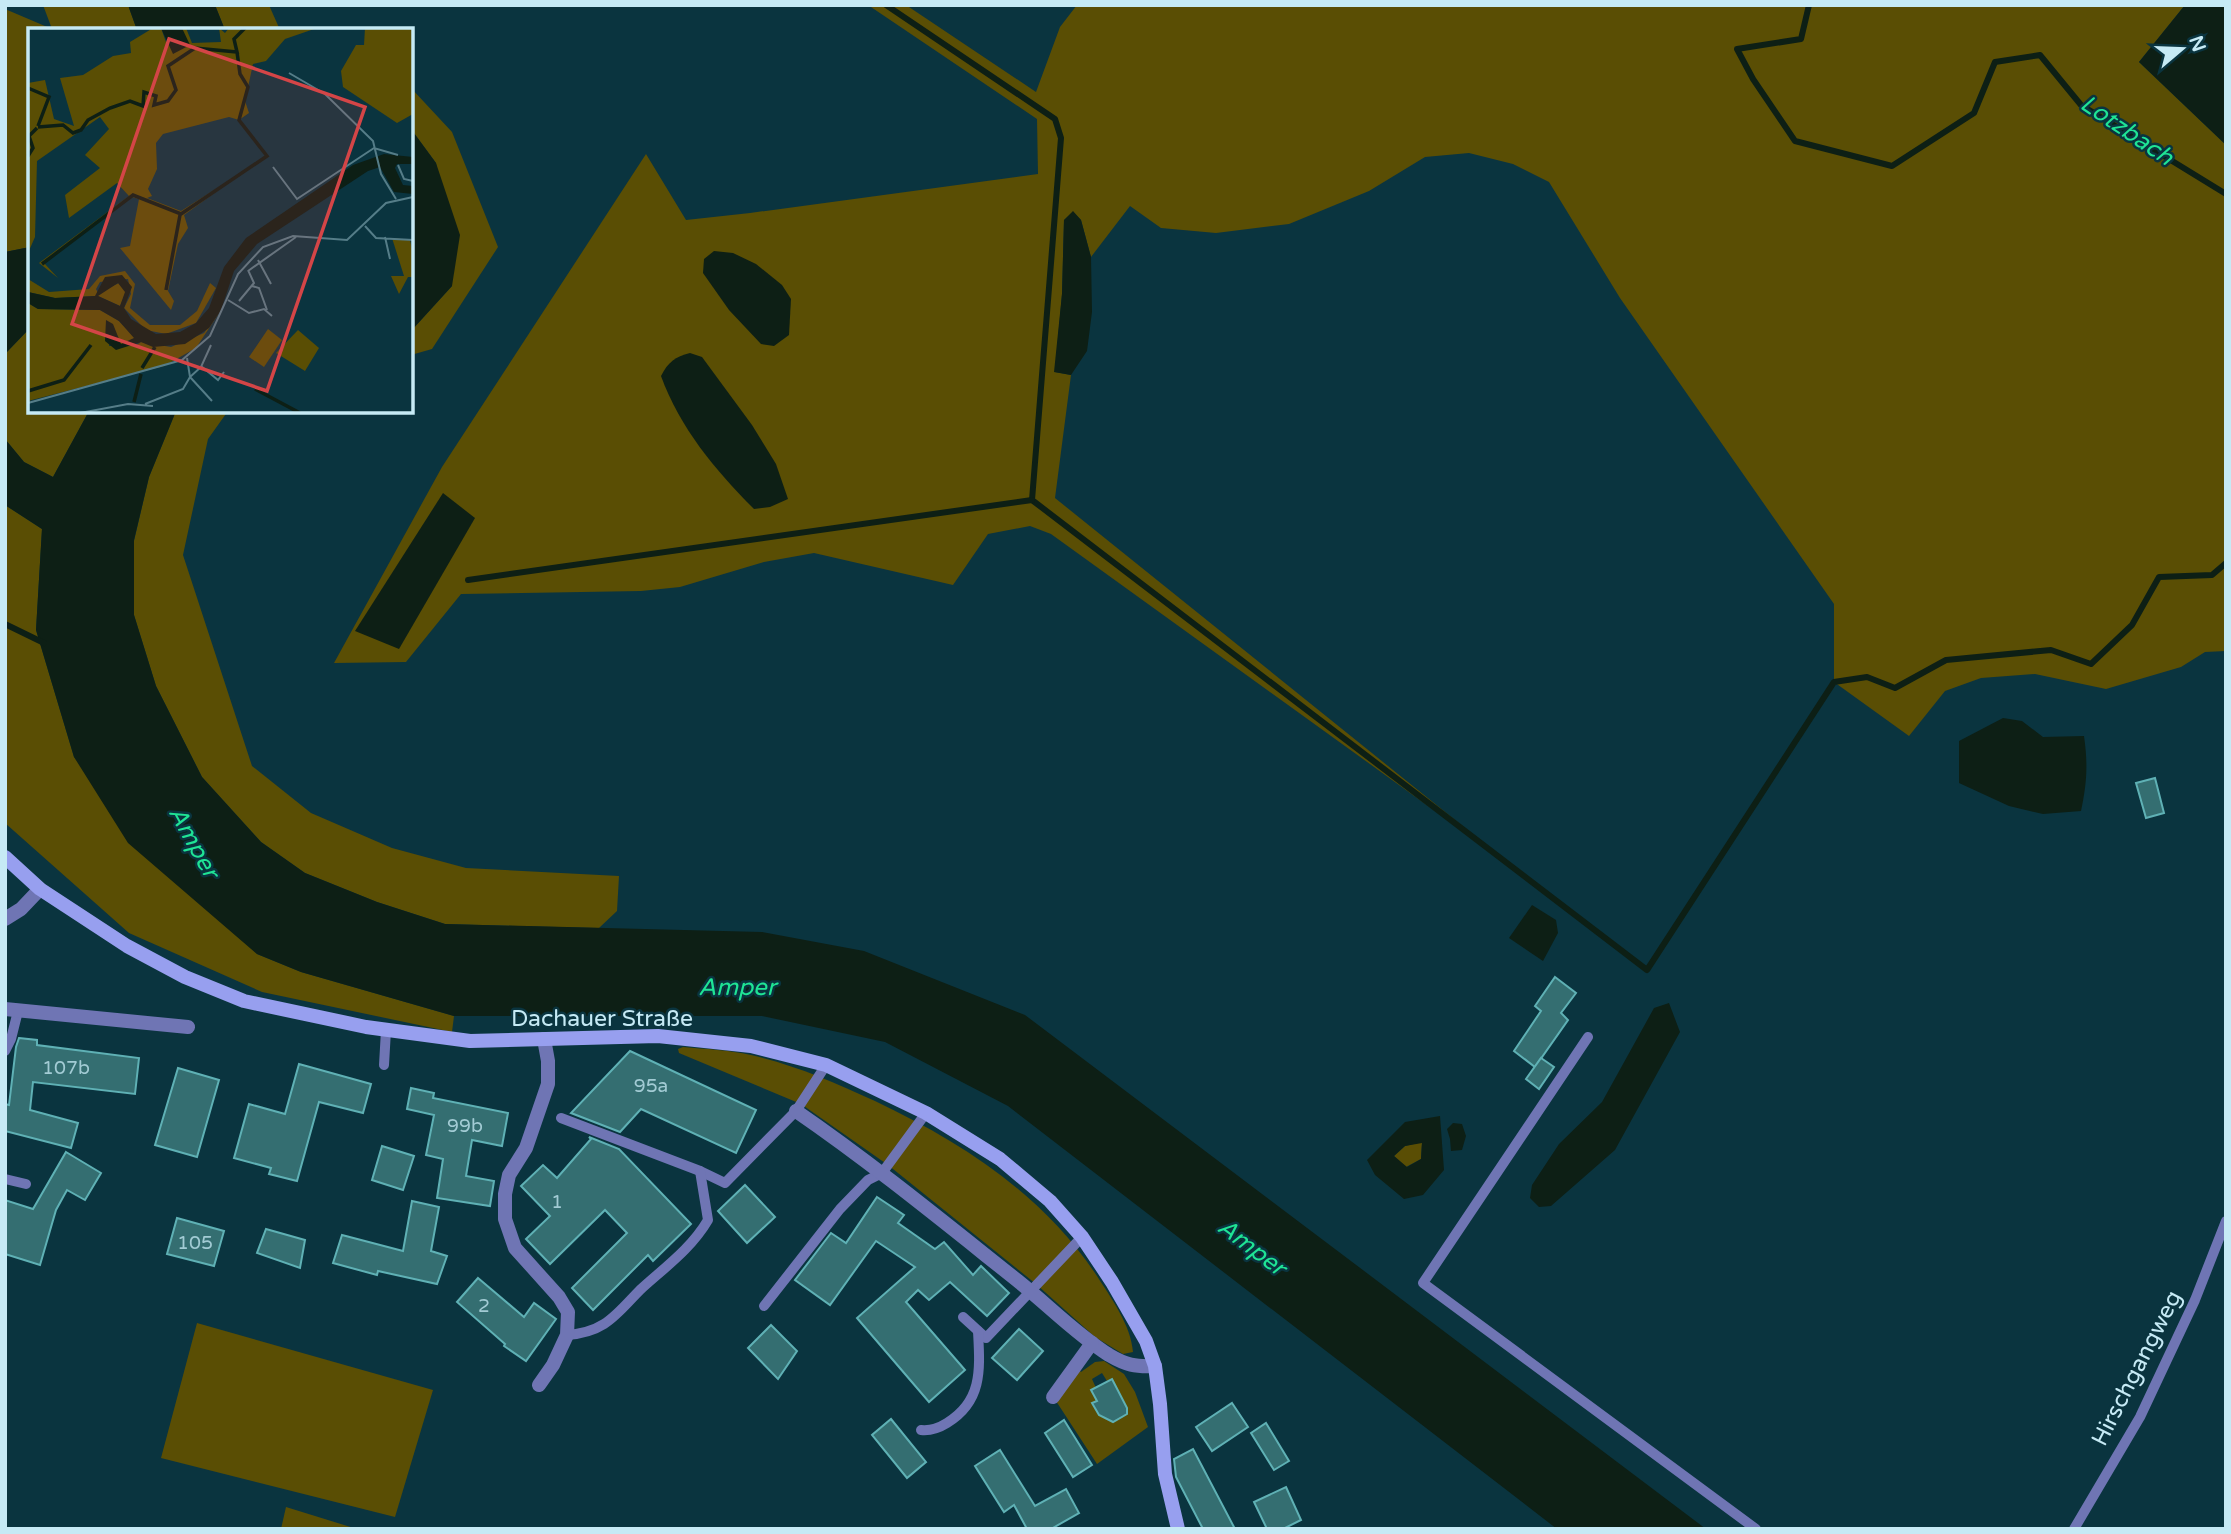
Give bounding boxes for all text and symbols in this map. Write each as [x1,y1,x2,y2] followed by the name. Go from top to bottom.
[2147,14,2217,84] north arrow
[28,28,413,413] inset map
[2184,33,2210,55] text: N
[2075,89,2180,173] water label: Lotzbach
[162,801,226,886] water label: Amper
[698,973,779,1002] water label: Amper
[511,1005,693,1033] street label: Dachauer Straße
[42,1057,90,1079] house number: 107b
[634,1075,668,1097] house number: 95a
[447,1115,483,1137] house number: 99b
[551,1191,563,1213] house number: 1
[1212,1212,1294,1284] water label: Amper
[177,1232,213,1254] house number: 105
[2086,1286,2188,1451] street label: Hirschgangweg
[478,1295,490,1317] house number: 2

